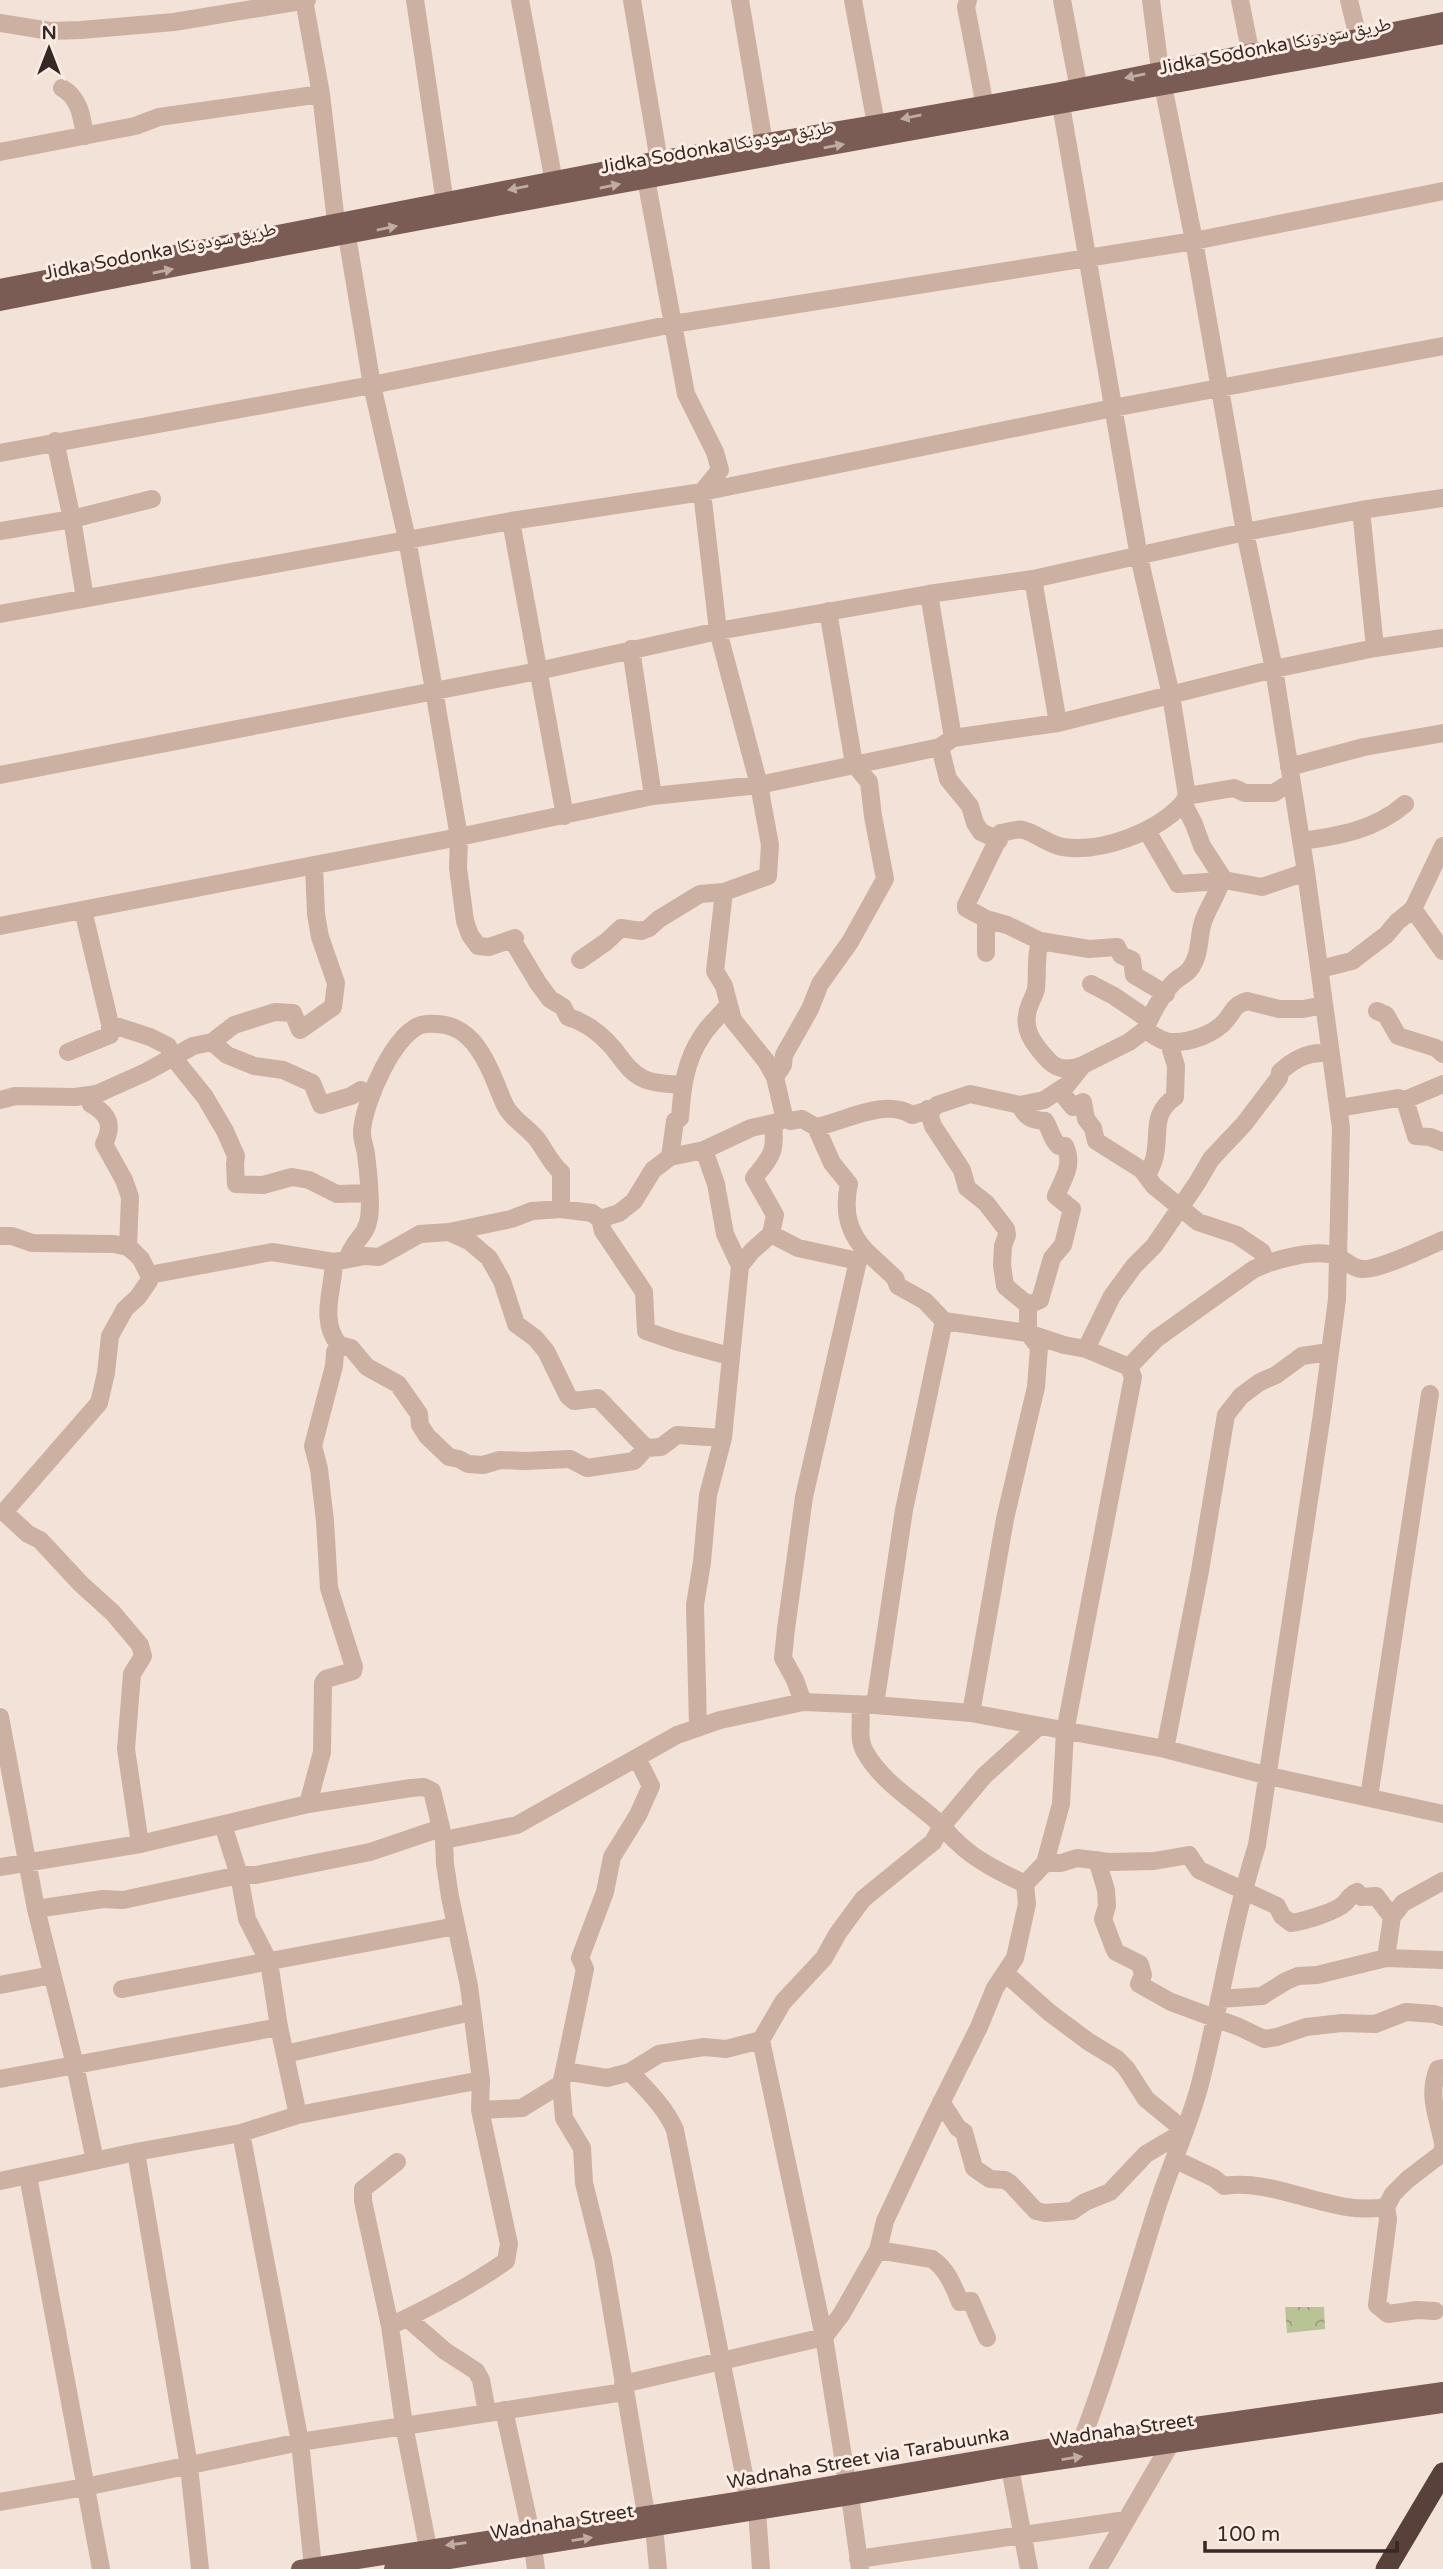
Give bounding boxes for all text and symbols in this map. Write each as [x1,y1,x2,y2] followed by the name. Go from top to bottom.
[1157,13,1393,79] street label: Jidka Sodonka طريق سودونكا
[14,14,84,84] north arrow
[41,22,57,44] text: N
[1124,70,1146,81] one-way arrow
[900,112,922,123] one-way arrow
[599,116,835,178] street label: Jidka Sodonka طريق سودونكا
[823,140,845,151] one-way arrow
[599,181,621,192] one-way arrow
[507,183,529,194] one-way arrow
[42,218,278,284] street label: Jidka Sodonka طريق سودونكا
[376,223,398,234] one-way arrow
[152,265,174,276] one-way arrow
[1049,2409,1195,2451] street label: Wadnaha Street
[725,2422,1011,2494] street label: Wadnaha Street via Tarabuunka
[1061,2452,1083,2463] one-way arrow
[489,2500,635,2544] street label: Wadnaha Street
[1205,2510,1398,2554] scale bar
[1216,2522,1280,2547] text: 100 m
[571,2533,593,2544] one-way arrow
[445,2539,467,2550] one-way arrow

